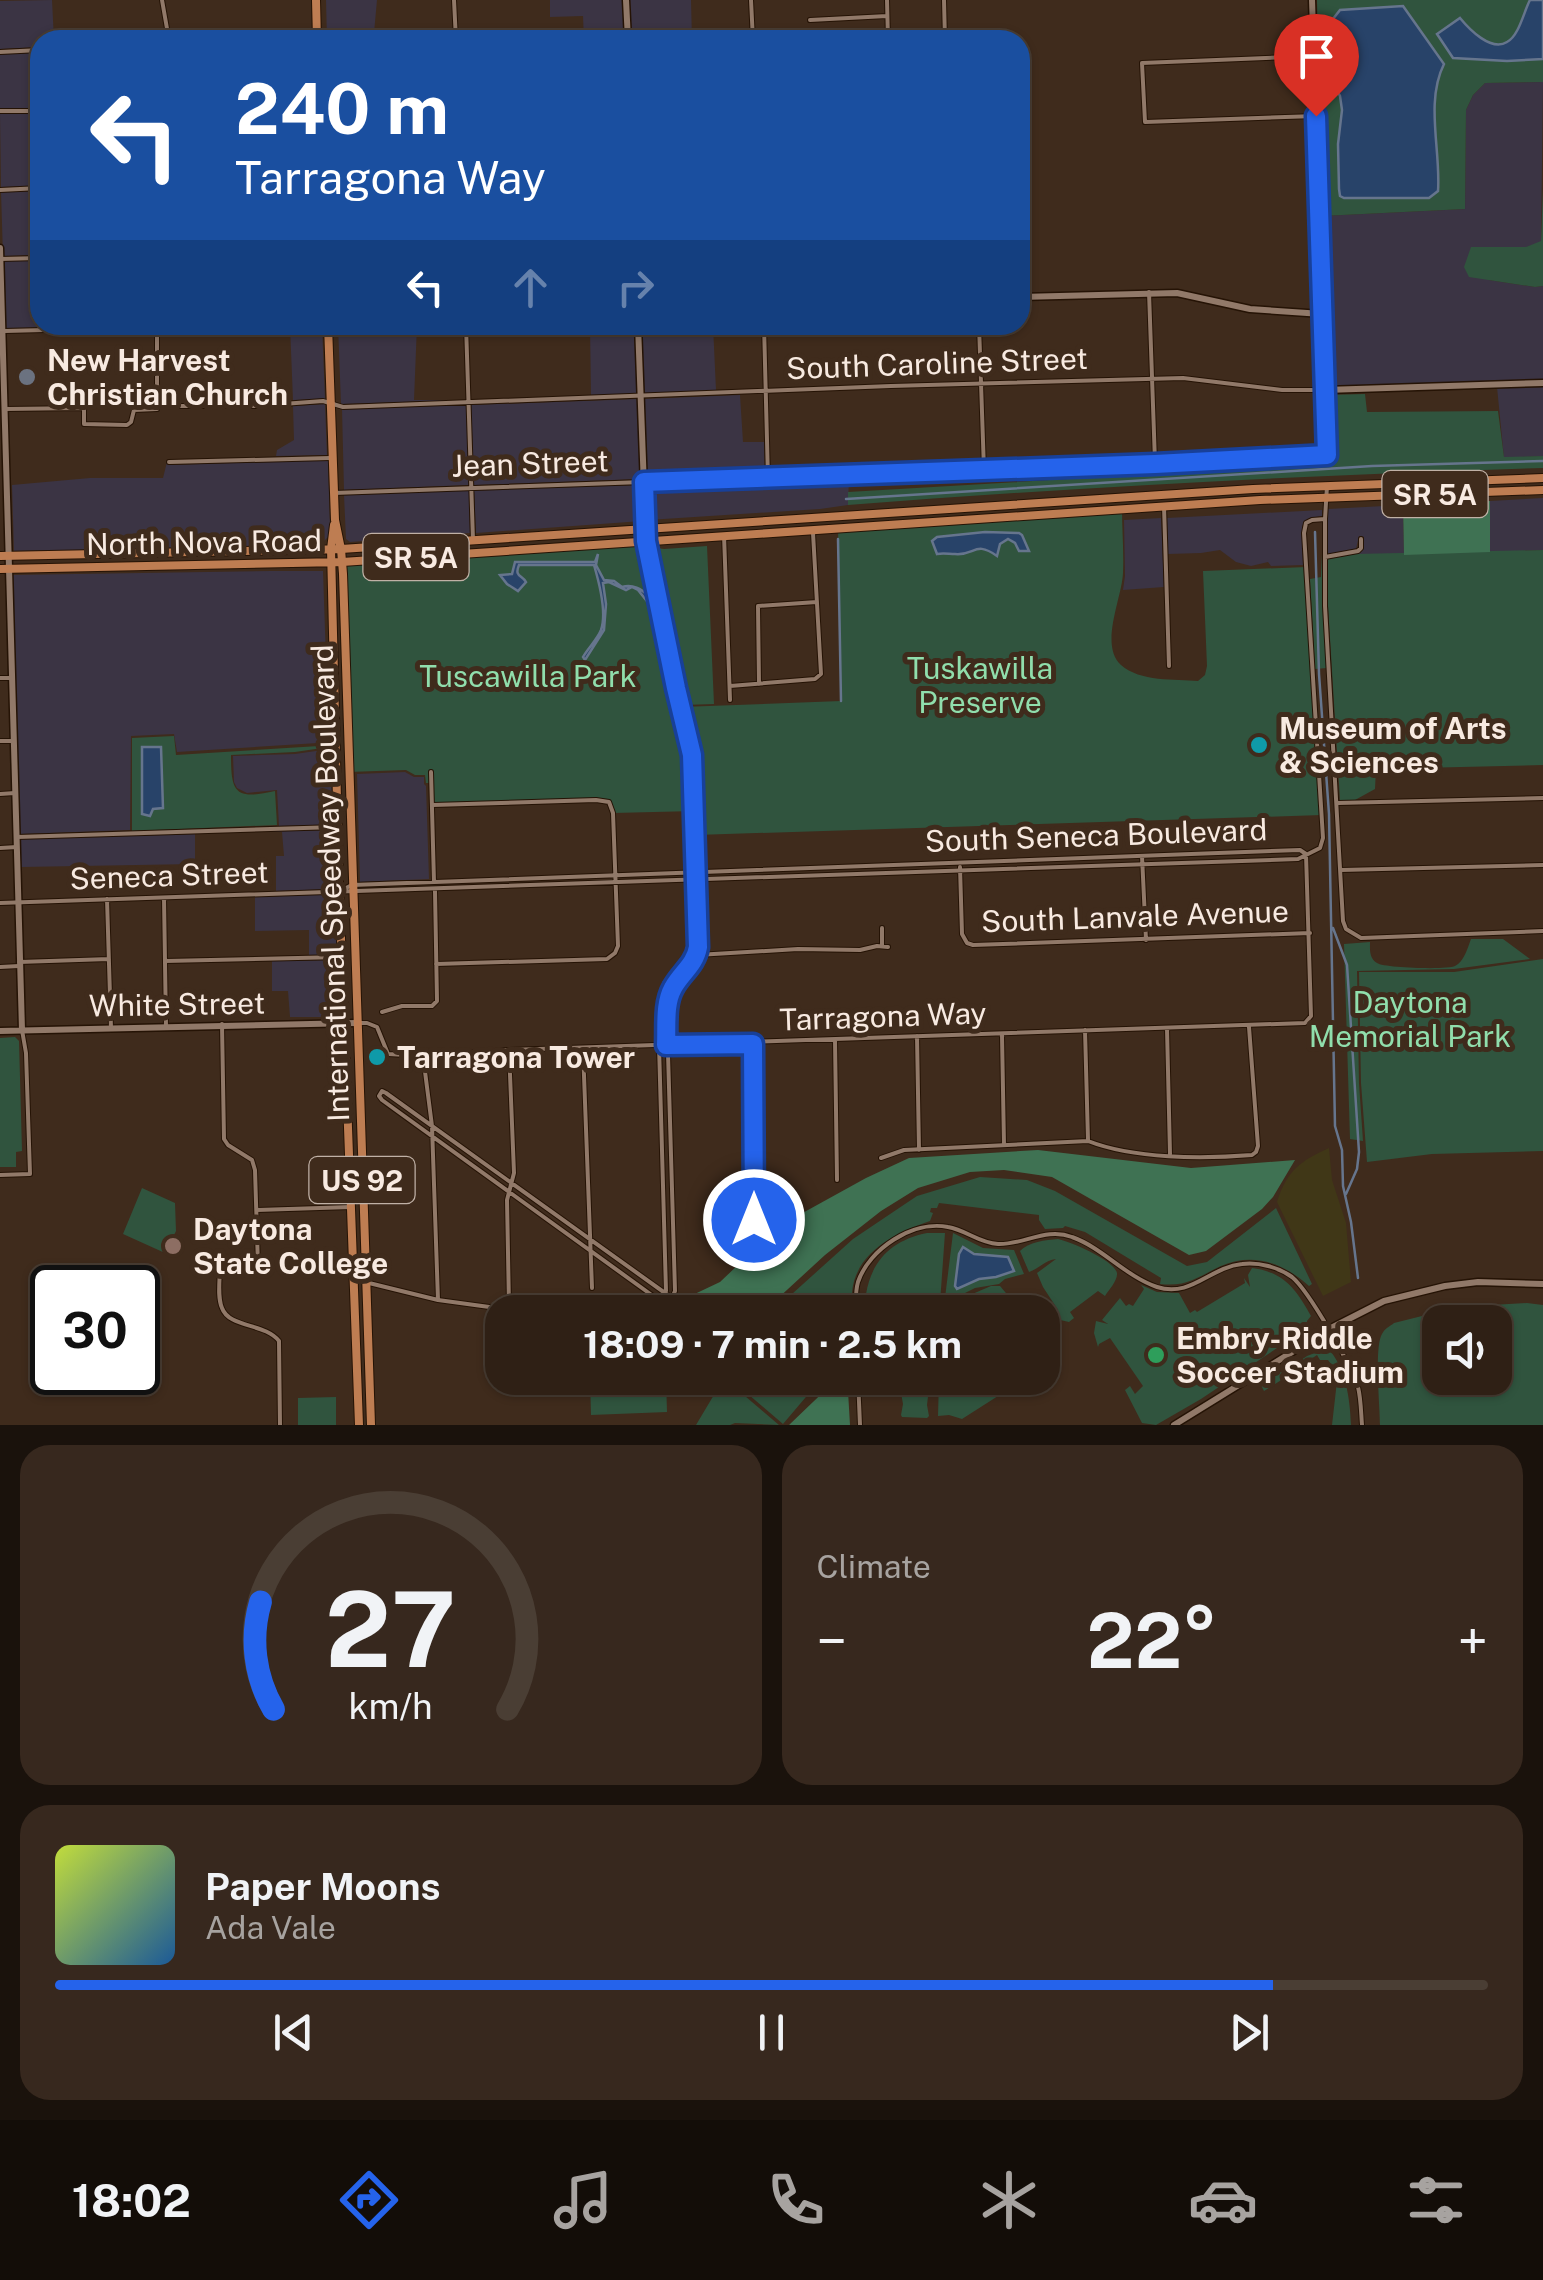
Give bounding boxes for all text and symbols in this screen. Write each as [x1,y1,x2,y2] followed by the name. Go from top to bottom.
[1274,14,1359,117] pin
[1289,29,1344,84] icon: arrive
[235,67,449,150] text: 240 m
[70,70,200,200] icon: left
[235,151,546,204] text: Tarragona Way
[398,260,453,315] icon: left
[503,260,558,315] icon: ahead
[608,260,663,315] icon: right
[786,340,1088,386] street label: South Caroline Street
[47,342,288,412] place label: New Harvest Christian Church
[16,366,38,388] marker: New Harvest Christian Church
[451,442,609,484] street label: Jean Street
[1382,471,1488,517] road number: SR 5A
[86,522,322,562] street label: North Nova Road
[364,534,468,580] road number: SR 5A
[304,644,356,1122] street label: International Speedway Boulevard
[907,650,1053,720] park label: Tuskawilla Preserve
[419,658,637,694] park label: Tuscawilla Park
[1279,710,1506,780] place label: Museum of Arts & Sciences
[1248,734,1270,756] marker: Museum of Arts & Sciences
[924,811,1268,859] street label: South Seneca Boulevard
[69,854,269,896] street label: Seneca Street
[981,893,1289,939] street label: South Lanvale Avenue
[89,984,265,1024] street label: White Street
[1309,984,1511,1054] park label: Daytona Memorial Park
[779,994,987,1038] street label: Tarragona Way
[397,1039,635,1075] place label: Tarragona Tower
[366,1046,388,1068] marker: Tarragona Tower
[310,1157,414,1203] road number: US 92
[702,1168,806,1272] position arrow
[193,1211,388,1281] place label: Daytona State College
[162,1235,184,1257] marker: Daytona State College
[30,1265,160,1395] speed limit sign: 30
[1422,1305,1512,1395] map controls
[1422,1305,1512,1395] button: sound
[1176,1320,1404,1390] place label: Embry-Riddle Soccer Stadium
[583,1322,962,1367] text: 18:09 · 7 min · 2.5 km
[1145,1344,1167,1366] marker: Embry-Riddle Soccer Stadium
[817,1548,931,1585] text: Climate
[325,1568,456,1690] text: 27
[1087,1597,1218,1685] text: 22°
[817,1609,847,1673] text: −
[1458,1609,1488,1673] text: +
[349,1685,433,1727] text: km/h
[205,1864,440,1909] text: Paper Moons
[205,1909,336,1946] text: Ada Vale
[266,2005,321,2060] icon: previous
[744,2005,799,2060] icon: pause
[1222,2005,1277,2060] icon: next
[334,2165,404,2235] icon: directions
[548,2165,618,2235] icon: music
[761,2165,831,2235] icon: phone
[974,2165,1044,2235] icon: climate
[1188,2165,1258,2235] icon: car
[1401,2165,1471,2235] icon: filters
[72,2174,191,2227] text: 18:02

